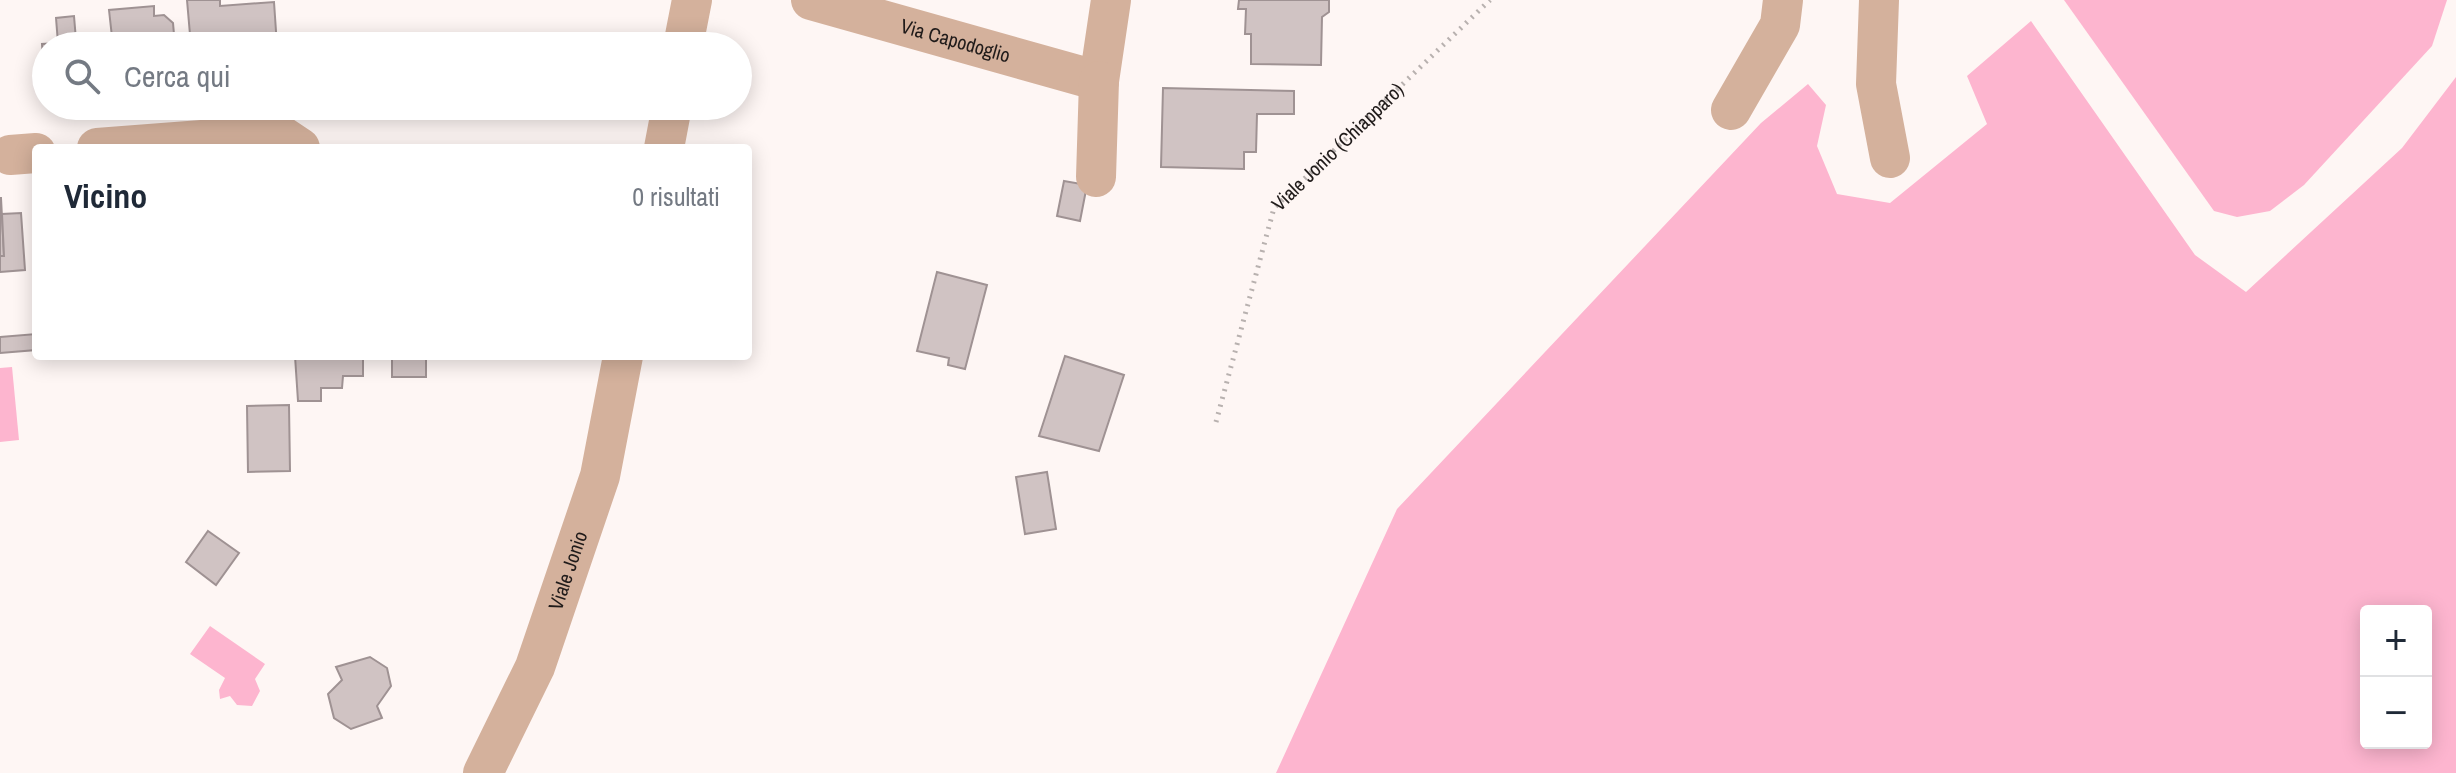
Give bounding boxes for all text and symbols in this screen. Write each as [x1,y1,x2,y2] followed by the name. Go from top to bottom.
[898,12,1014,68] street label: Via Capodoglio
[32,32,752,120] search box
[60,54,104,98] icon: search
[124,56,231,96] text: Cerca qui
[1265,76,1409,216] street label: Viale Jonio (Chiapparo)
[64,173,147,219] text: Vicino
[632,179,720,214] text: 0 risultati
[541,527,593,613] street label: Viale Jonio
[2360,605,2432,749] map controls
[2360,605,2432,677] button: +
[2360,677,2432,749] button: −

